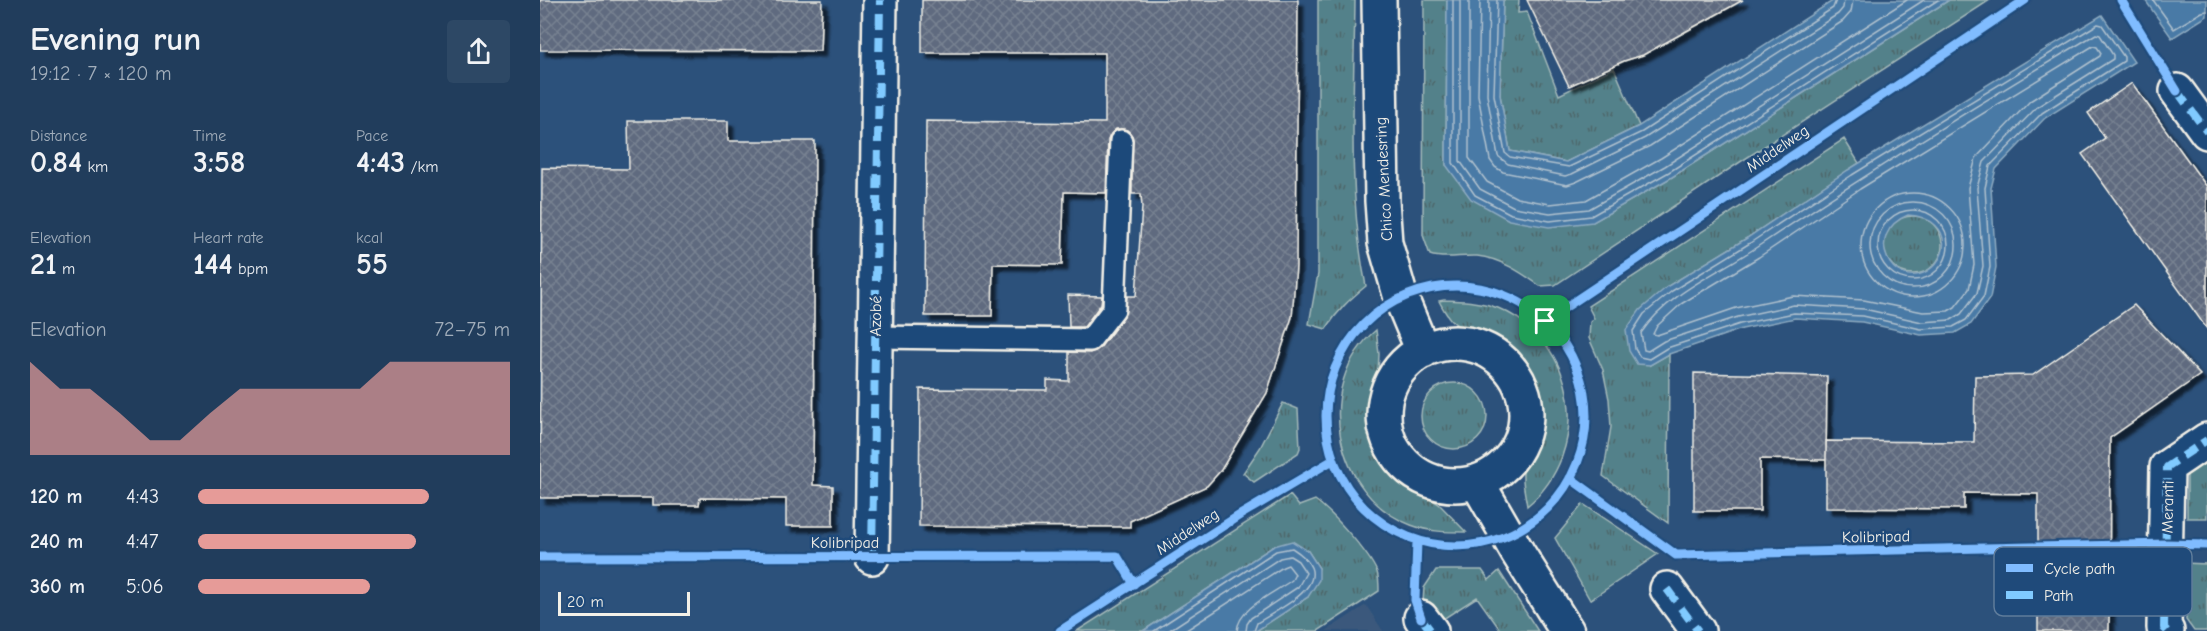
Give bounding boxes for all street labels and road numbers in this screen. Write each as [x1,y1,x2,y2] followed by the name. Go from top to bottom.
[1372,116,1396,241] street label: Chico Mendesring
[1743,121,1812,176] street label: Middelweg
[867,295,885,337] street label: Azobé
[2159,480,2177,534] street label: Meranti
[1153,505,1222,559] street label: Middelweg
[1842,527,1910,547] street label: Kolibripad
[811,534,879,552] street label: Kolibripad

